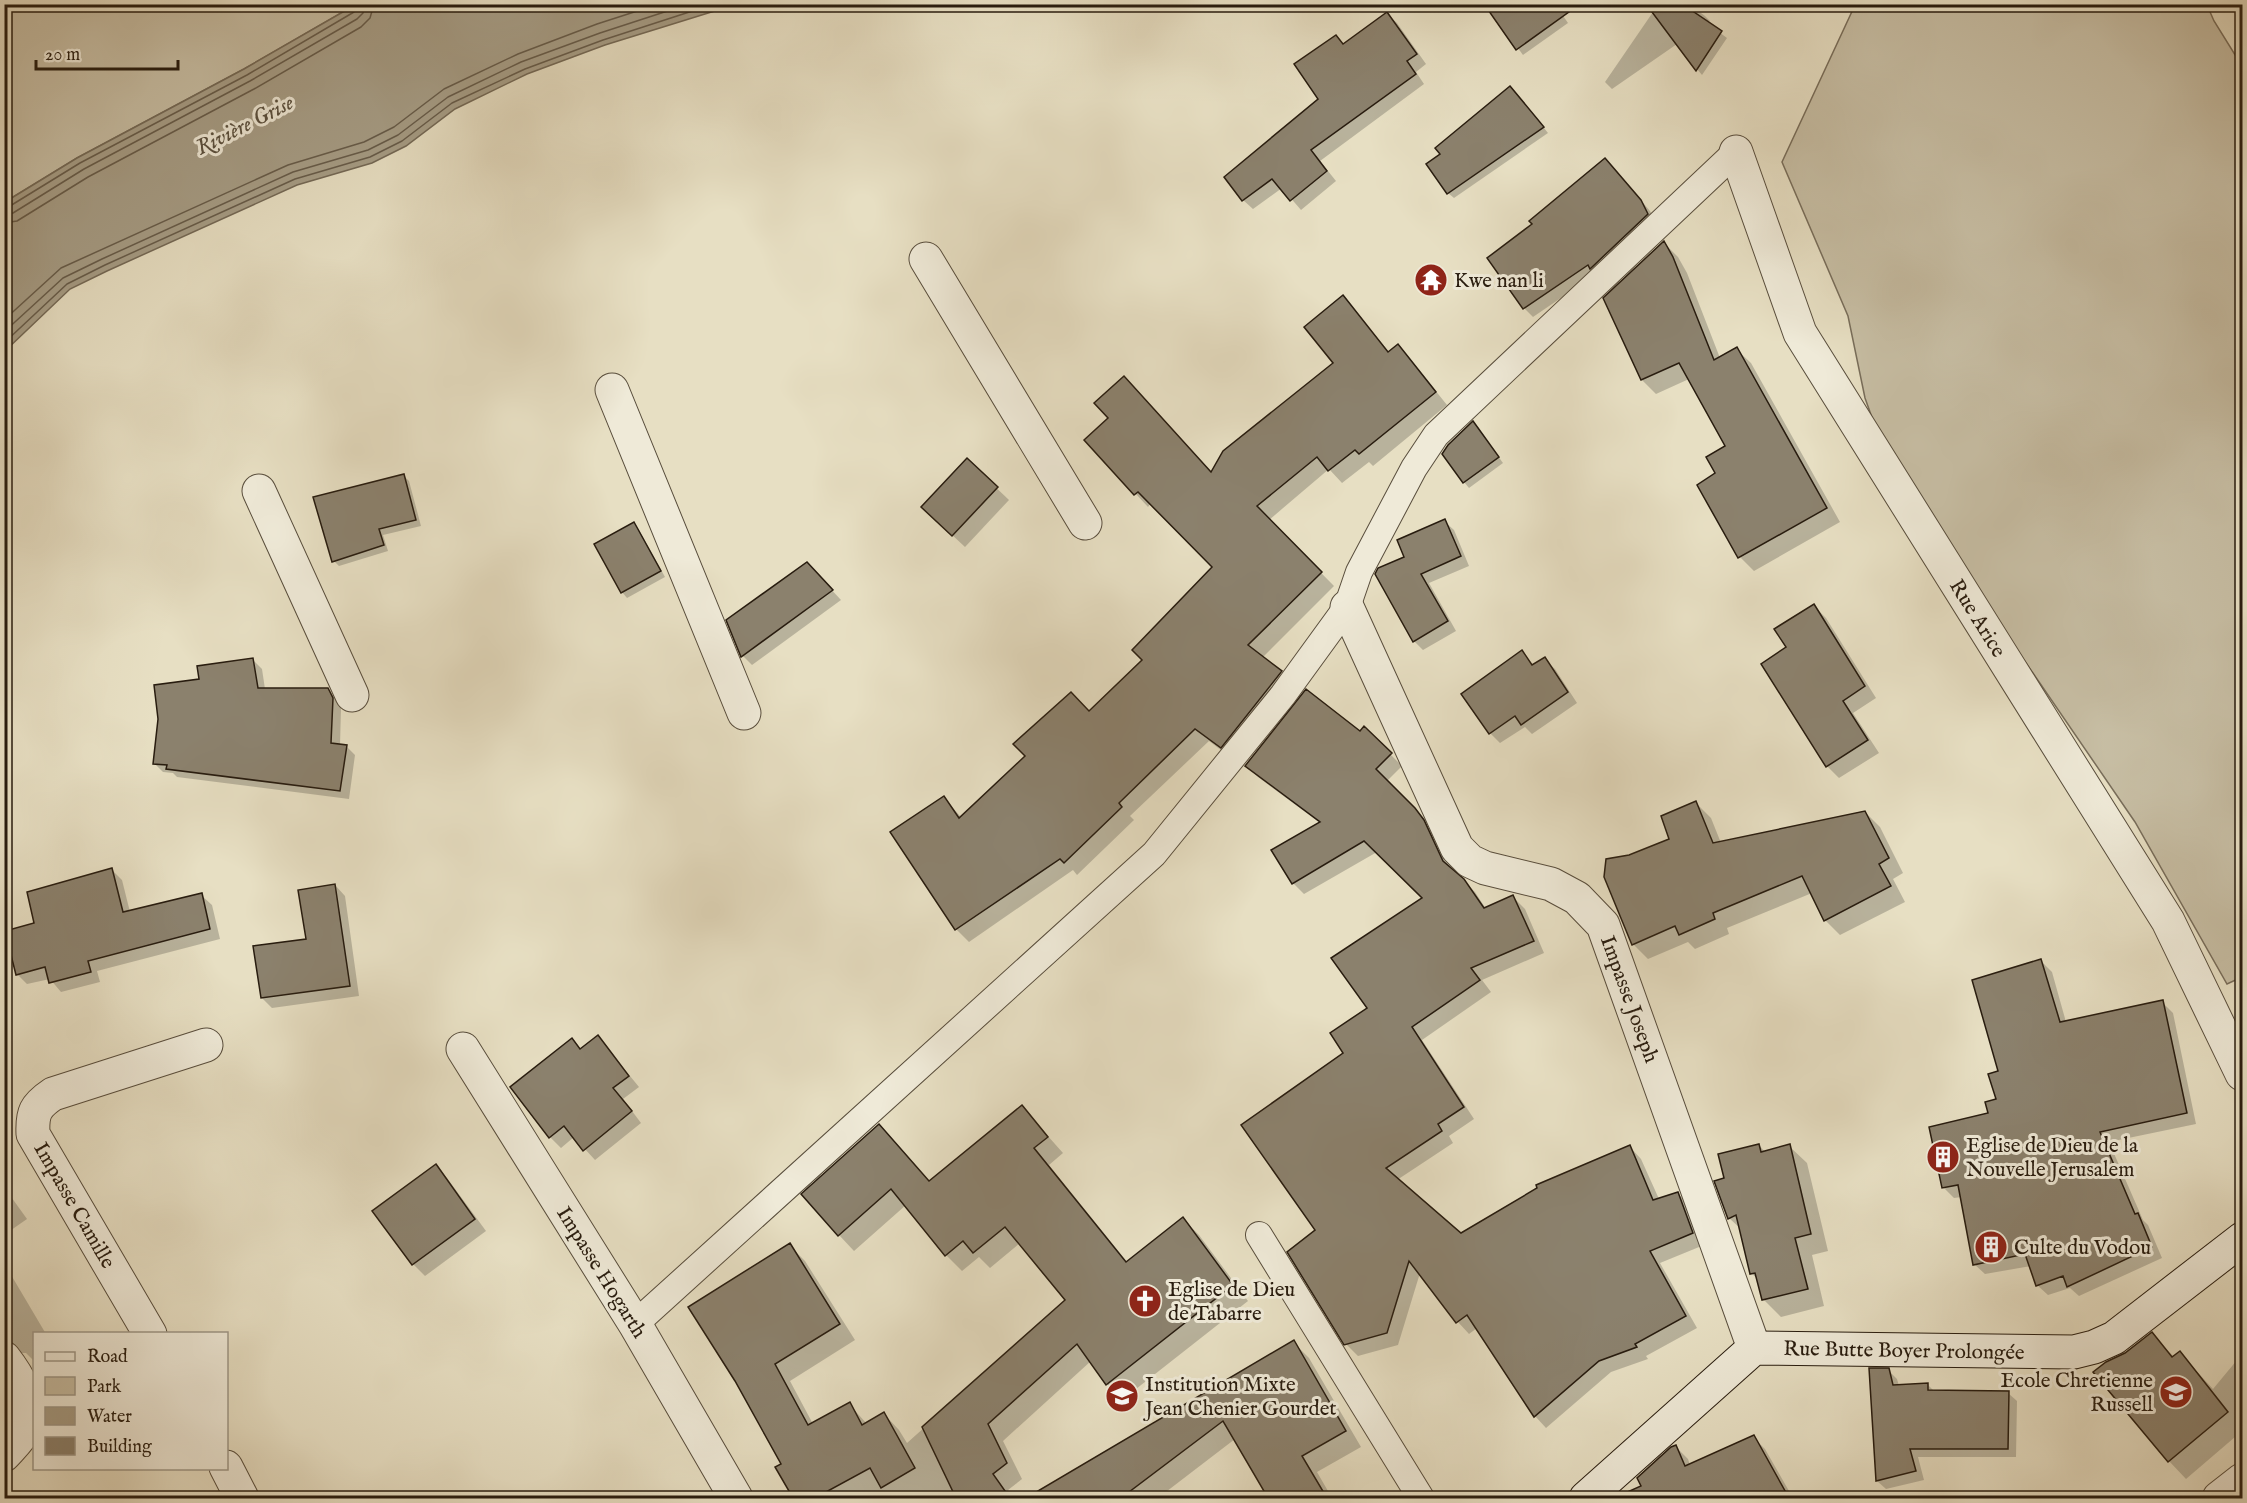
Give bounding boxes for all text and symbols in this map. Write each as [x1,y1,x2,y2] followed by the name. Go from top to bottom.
[36,33,178,71] scale bar
[45,44,80,67] text: 20 m
[191,89,299,162] water label: Rivière Grise
[1413,262,1449,298] temple icon: Kwe nan li
[1454,268,1544,295] place label: Kwe nan li
[1942,575,2011,663] street label: Rue Arice
[1593,932,1664,1067] street label: Impasse Joseph
[1966,1133,2139,1184] place label: Eglise de Dieu de la Nouvelle Jerusalem
[27,1138,121,1274] street label: Impasse Camille
[1925,1139,1961,1175] building icon: Eglise de Dieu de la Nouvelle Jerusalem
[549,1202,652,1344] street label: Impasse Hogarth
[1973,1229,2009,1265] building icon: Culte du Vodou
[2014,1235,2151,1262] place label: Culte du Vodou
[1168,1277,1295,1328] place label: Eglise de Dieu de Tabarre
[1127,1283,1163,1319] church icon: Eglise de Dieu de Tabarre
[33,1332,228,1470] legend
[1783,1336,2025,1367] street label: Rue Butte Boyer Prolongée
[87,1346,128,1369] text: Road
[2000,1368,2153,1419] place label: Ecole Chretienne Russell
[1143,1372,1337,1423] place label: Institution Mixte Jean Chenier Gourdet
[2158,1374,2194,1410] school or university icon: Ecole Chretienne Russell
[87,1376,122,1399] text: Park
[1104,1378,1140,1414] school or university icon: Institution Mixte Jean Chenier Gourdet
[87,1406,132,1429] text: Water
[87,1436,152,1459] text: Building

